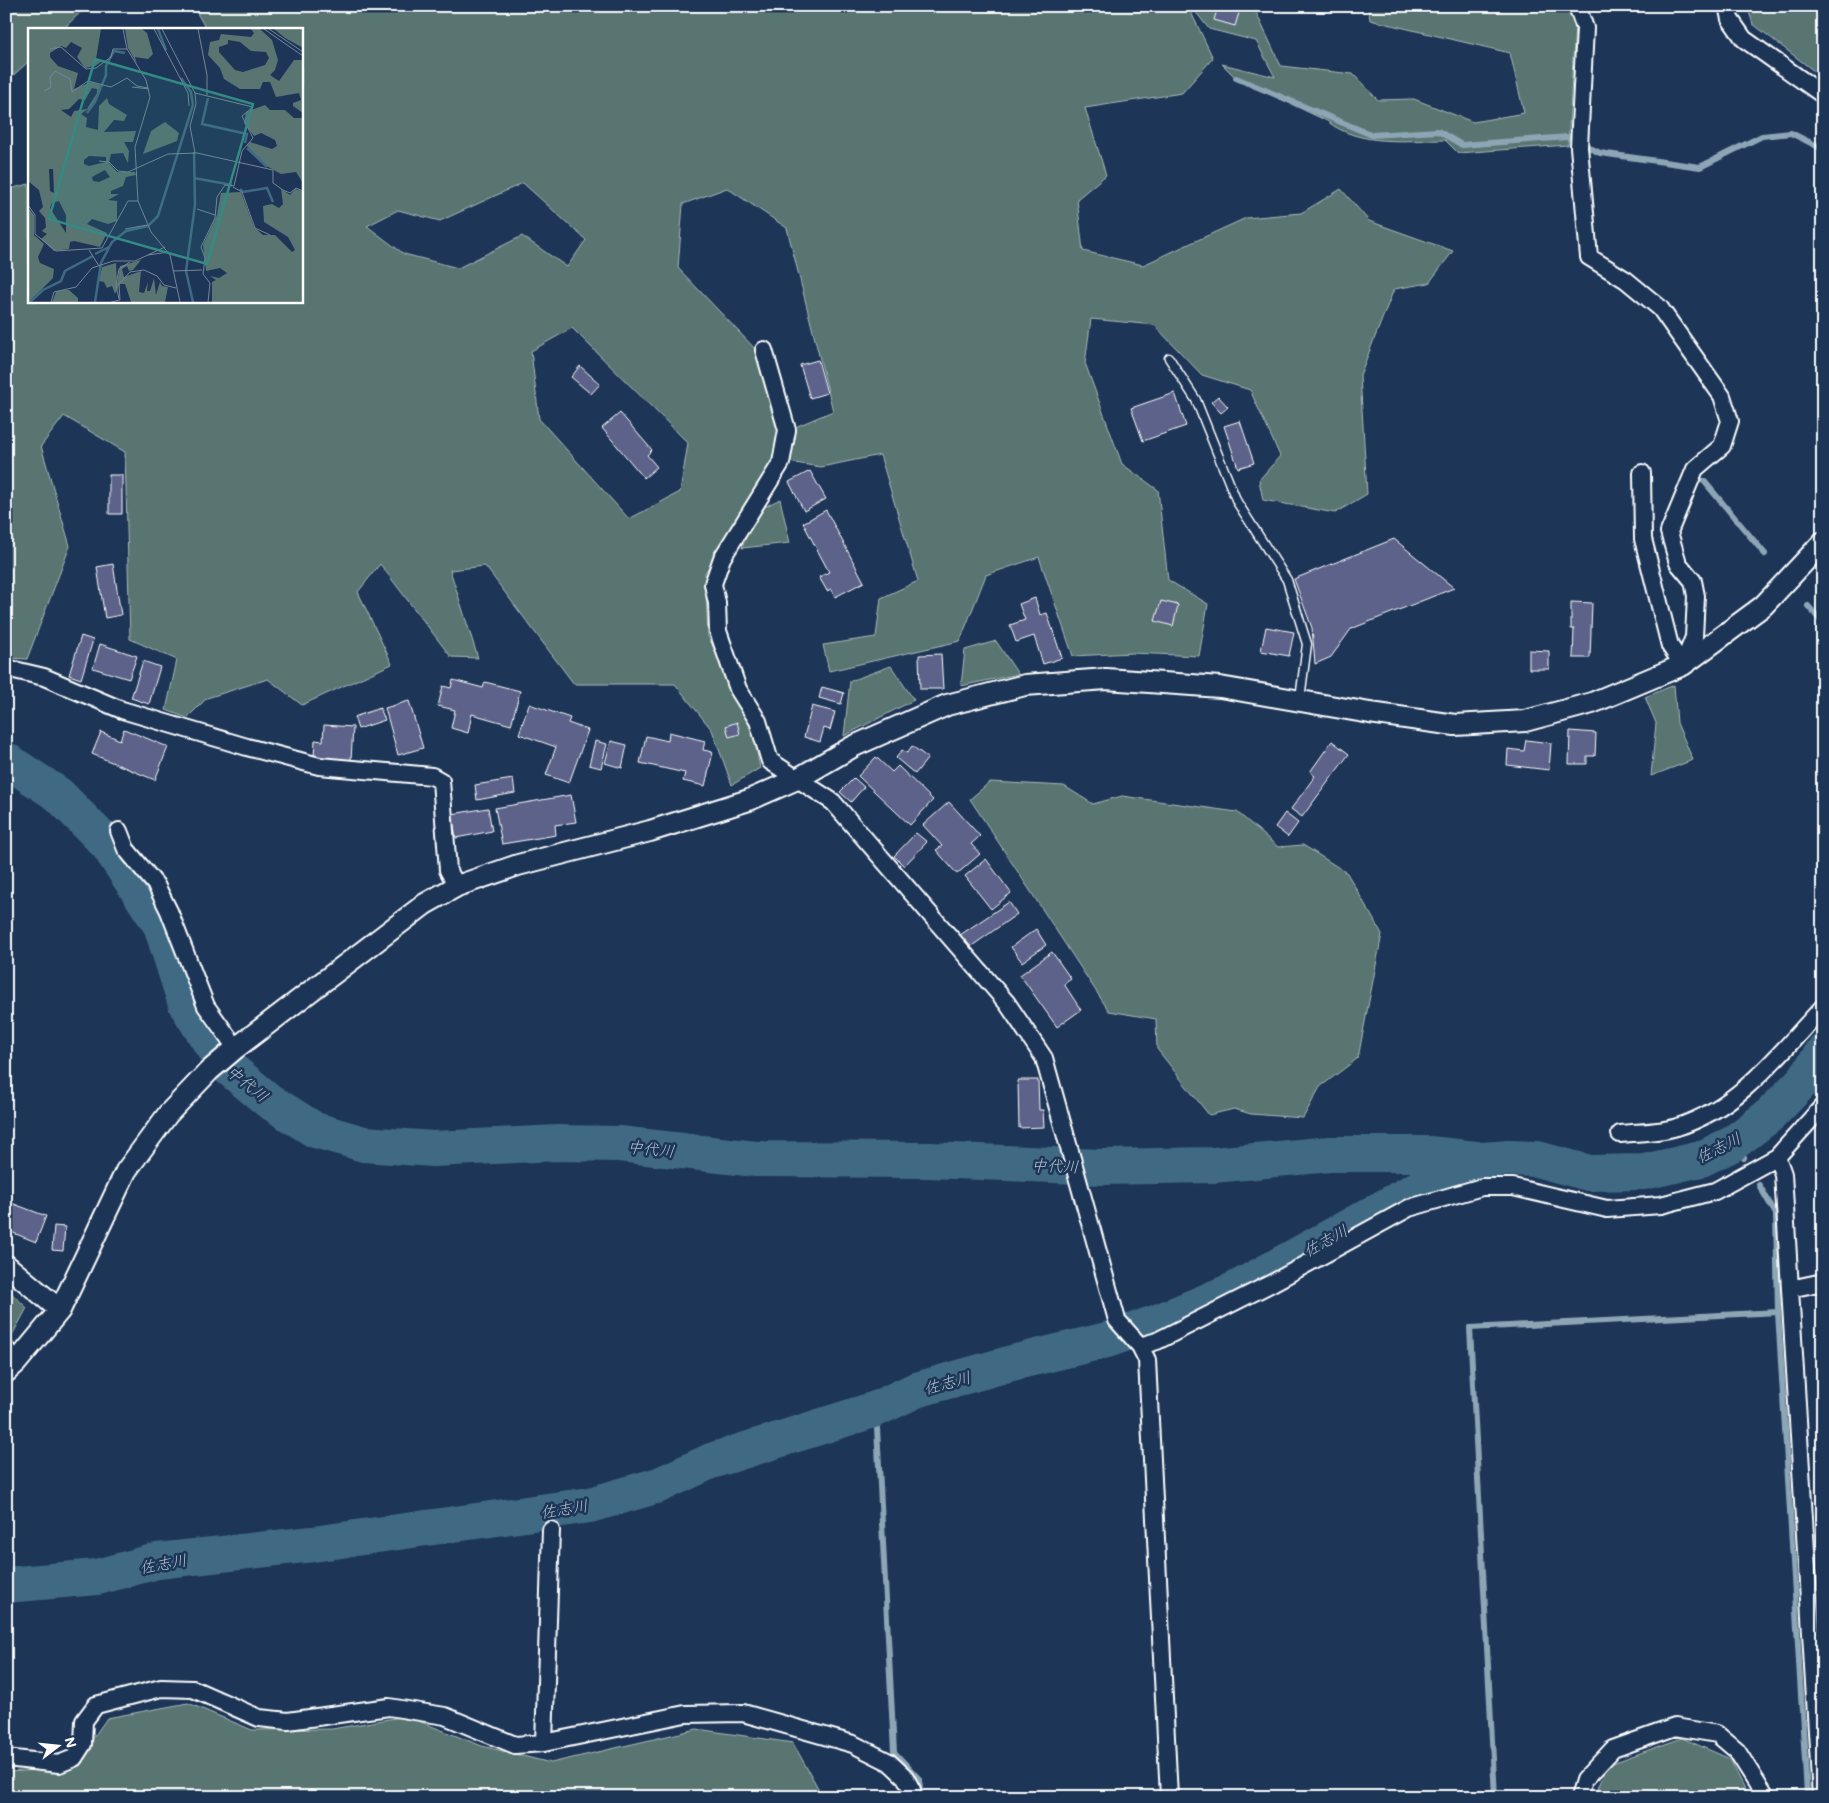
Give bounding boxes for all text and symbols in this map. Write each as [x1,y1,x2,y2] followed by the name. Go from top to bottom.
[28,28,302,302] inset map
[223,1060,273,1106] water label: 中代川
[1692,1127,1744,1167] water label: 佐志川
[626,1135,676,1161] water label: 中代川
[1031,1154,1079,1176] water label: 中代川
[1299,1219,1351,1261] water label: 佐志川
[921,1366,973,1398] water label: 佐志川
[539,1494,589,1522] water label: 佐志川
[138,1548,188,1578] water label: 佐志川
[32,1720,82,1770] north arrow
[60,1735,82,1750] text: N

